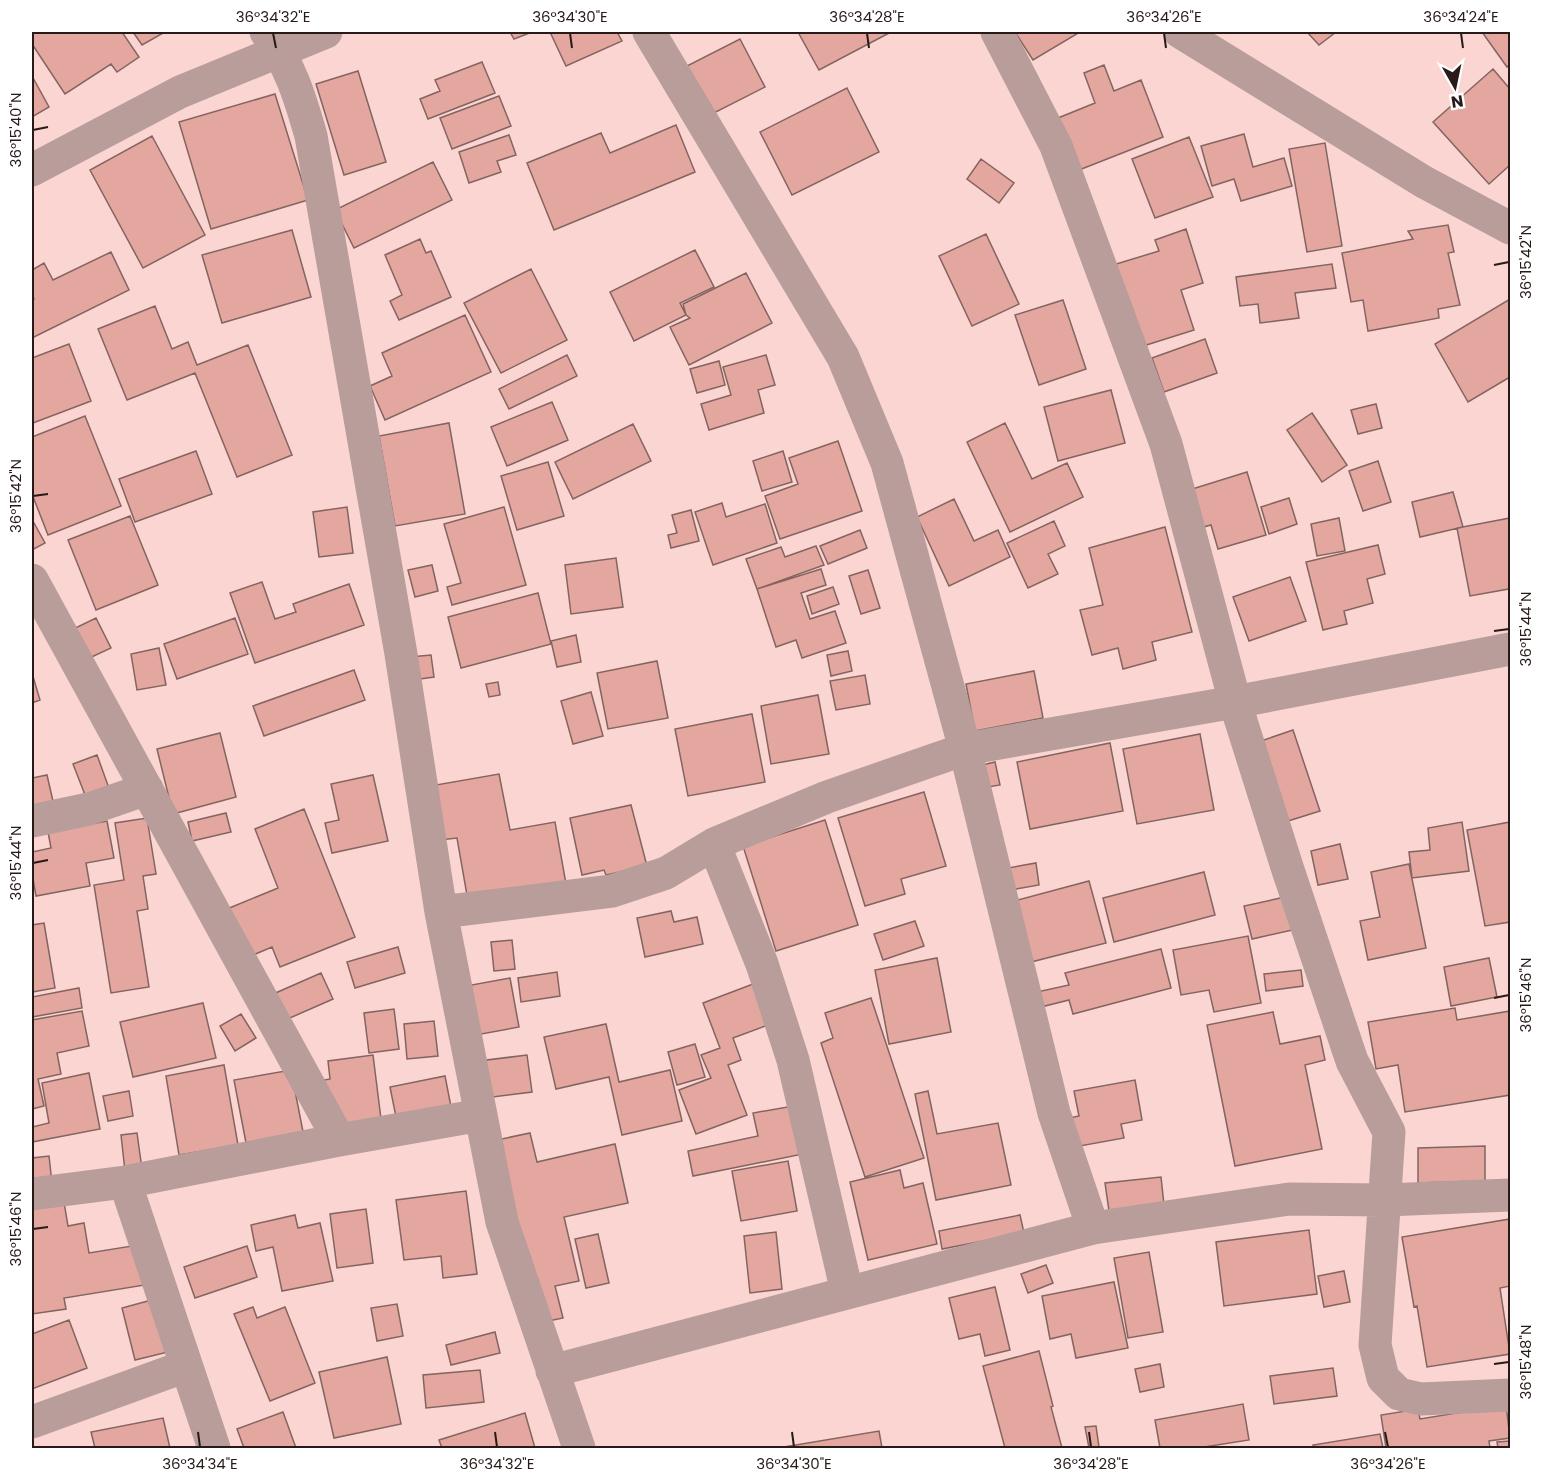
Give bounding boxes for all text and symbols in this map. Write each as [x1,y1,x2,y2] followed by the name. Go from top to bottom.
[236,6,310,27] text: 36°34'32"E
[532,6,608,27] text: 36°34'30"E
[829,6,905,27] text: 36°34'28"E
[1126,6,1202,27] text: 36°34'26"E
[1423,6,1499,27] text: 36°34'24"E
[1425,57,1485,117] north arrow
[1450,89,1465,114] text: N
[5,93,26,167] text: 36°15'40"N
[1515,225,1536,299] text: 36°15'42"N
[5,459,26,533] text: 36°15'42"N
[1515,592,1536,666] text: 36°15'44"N
[5,826,26,900] text: 36°15'44"N
[1515,957,1536,1033] text: 36°15'46"N
[5,1191,26,1267] text: 36°15'46"N
[1515,1325,1536,1399] text: 36°15'48"N
[162,1453,238,1474] text: 36°34'34"E
[460,1453,534,1474] text: 36°34'32"E
[756,1453,832,1474] text: 36°34'30"E
[1053,1453,1129,1474] text: 36°34'28"E
[1350,1453,1426,1474] text: 36°34'26"E

